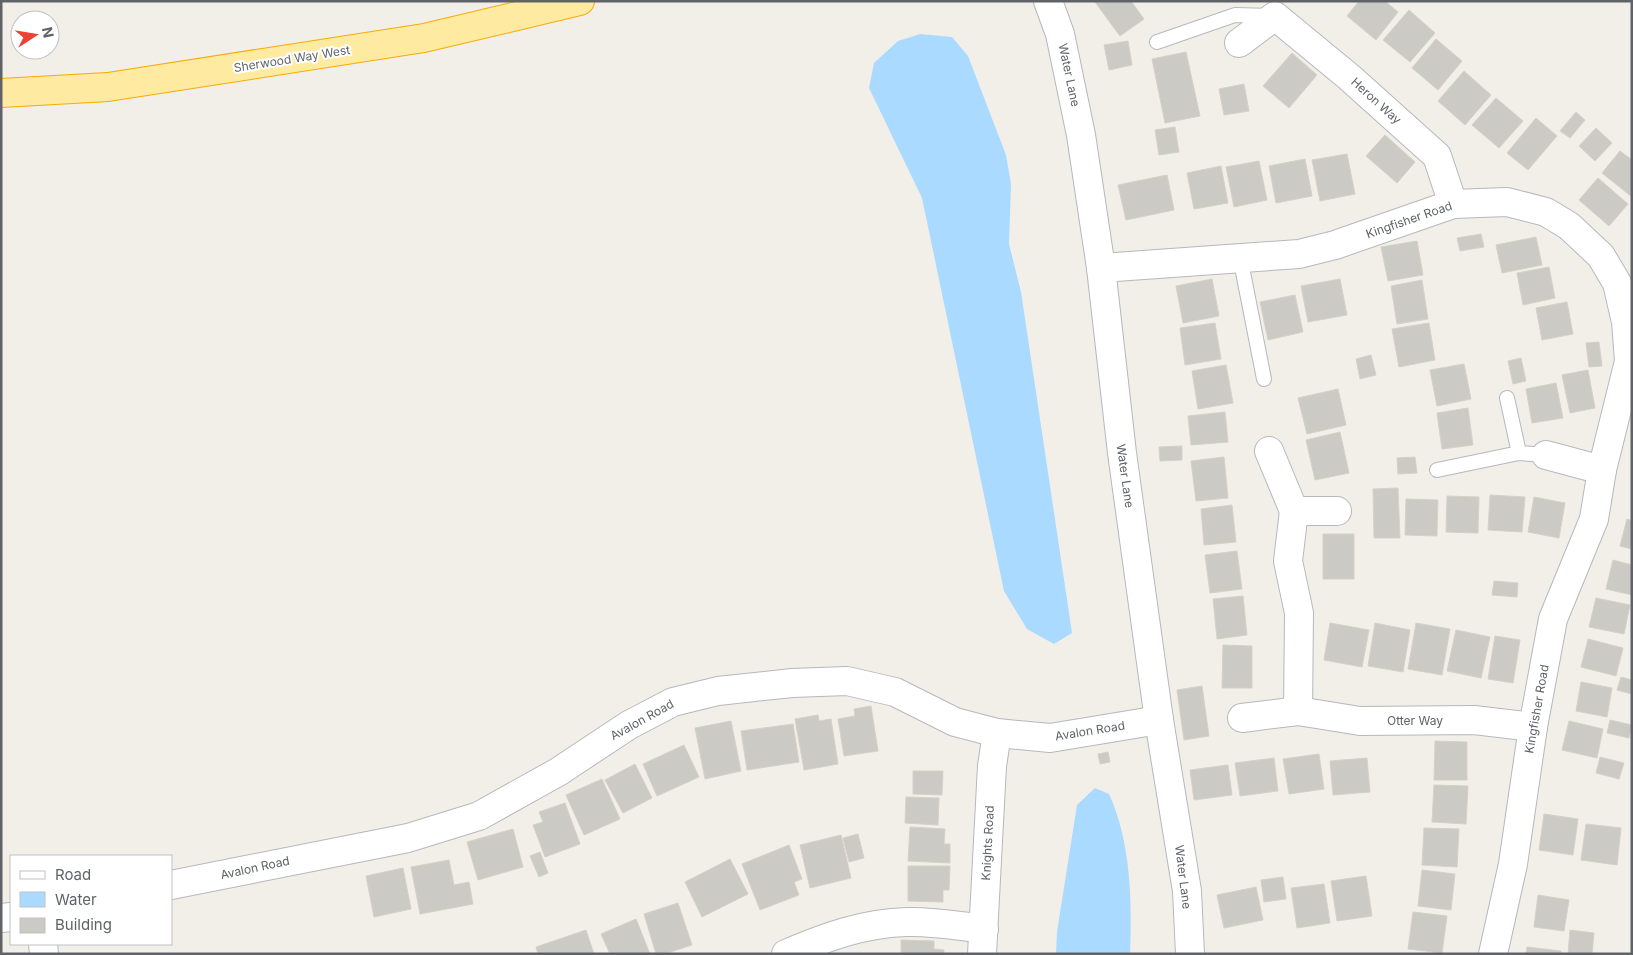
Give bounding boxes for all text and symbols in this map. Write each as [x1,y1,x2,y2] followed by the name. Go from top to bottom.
[10,10,60,60] north arrow
[39,25,58,39] text: N
[233,42,351,75] street label: Sherwood Way West
[1055,42,1084,108] street label: Water Lane
[1348,74,1405,127] street label: Heron Way
[1364,198,1454,241] street label: Kingfisher Road
[1114,443,1137,509] street label: Water Lane
[1521,663,1552,755] street label: Kingfisher Road
[607,696,676,743] street label: Avalon Road
[1387,713,1443,728] street label: Otter Way
[1054,718,1126,743] street label: Avalon Road
[978,805,997,881] street label: Knights Road
[1172,844,1195,910] street label: Water Lane
[219,853,291,882] street label: Avalon Road
[10,855,172,945] legend
[55,865,91,884] text: Road
[55,890,97,909] text: Water
[55,915,112,934] text: Building

